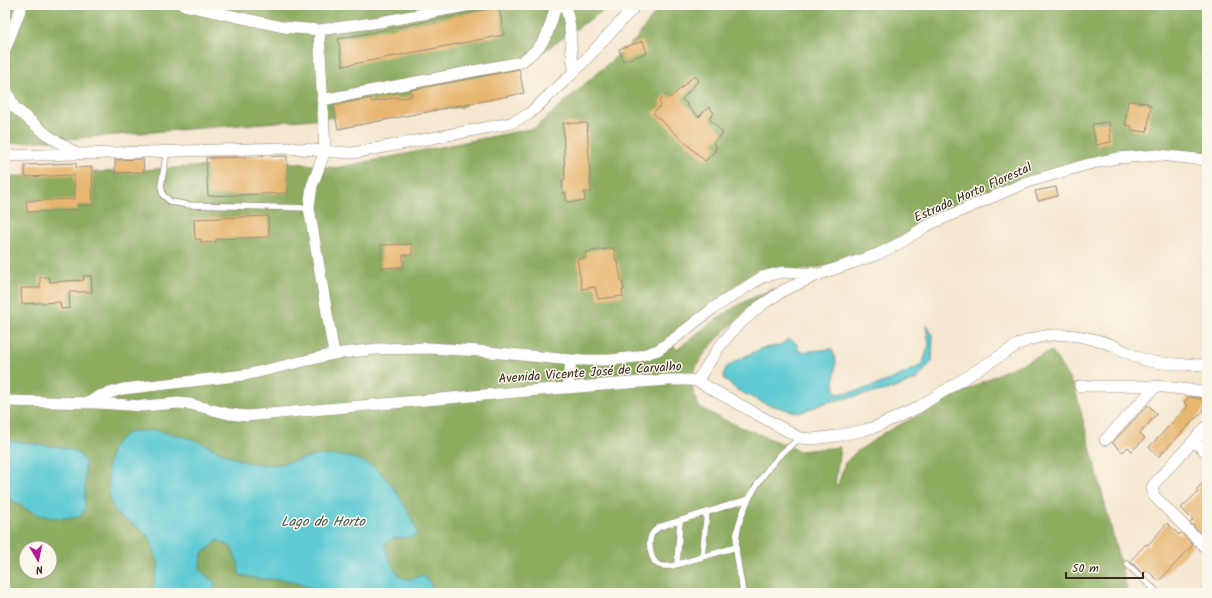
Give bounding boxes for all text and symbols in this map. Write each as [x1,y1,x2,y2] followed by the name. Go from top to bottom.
[911,158,1035,228] street label: Estrada Horto Florestal
[498,356,682,390] street label: Avenida Vicente José de Carvalho
[281,511,367,533] water label: Lago do Horto
[18,540,58,580] north arrow
[1066,554,1143,580] scale bar
[35,559,44,578] text: N
[1072,559,1099,578] text: 50 m

